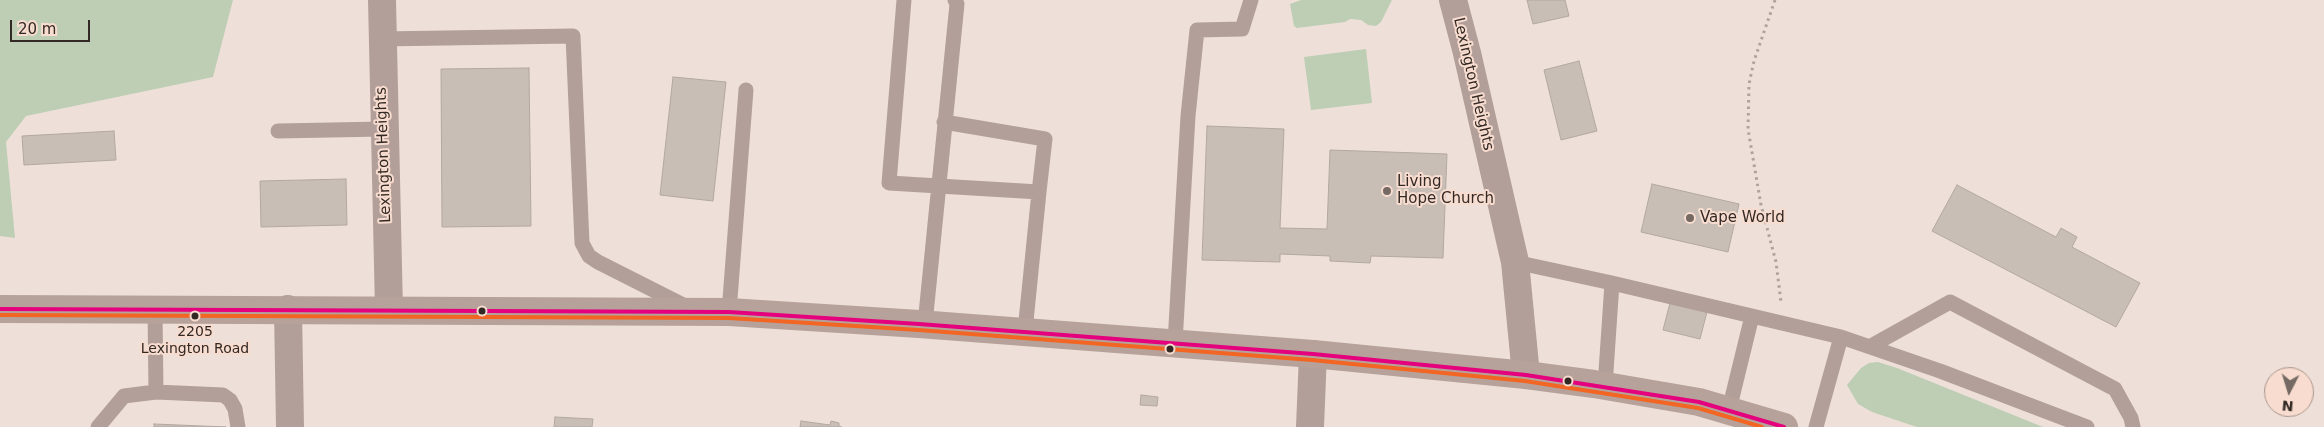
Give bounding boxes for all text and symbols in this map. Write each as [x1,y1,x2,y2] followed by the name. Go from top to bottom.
[12,10,92,42] scale bar
[1449,16,1497,152] street label: Lexington Heights
[18,20,56,38] text: 20 m
[373,87,395,223] street label: Lexington Heights
[1397,173,1494,208] place label: Living Hope Church
[1381,185,1393,197] marker: Living Hope Church
[1700,209,1785,227] place label: Vape World
[1684,212,1696,224] marker: Vape World
[477,306,487,316] unlabelled marker
[190,311,200,321] marker: 2205 Lexington Road
[141,324,249,357] place label: 2205 Lexington Road
[1165,344,1175,354] unlabelled marker
[2264,367,2314,417] north arrow
[1563,376,1573,386] unlabelled marker
[2281,397,2294,414] text: N

